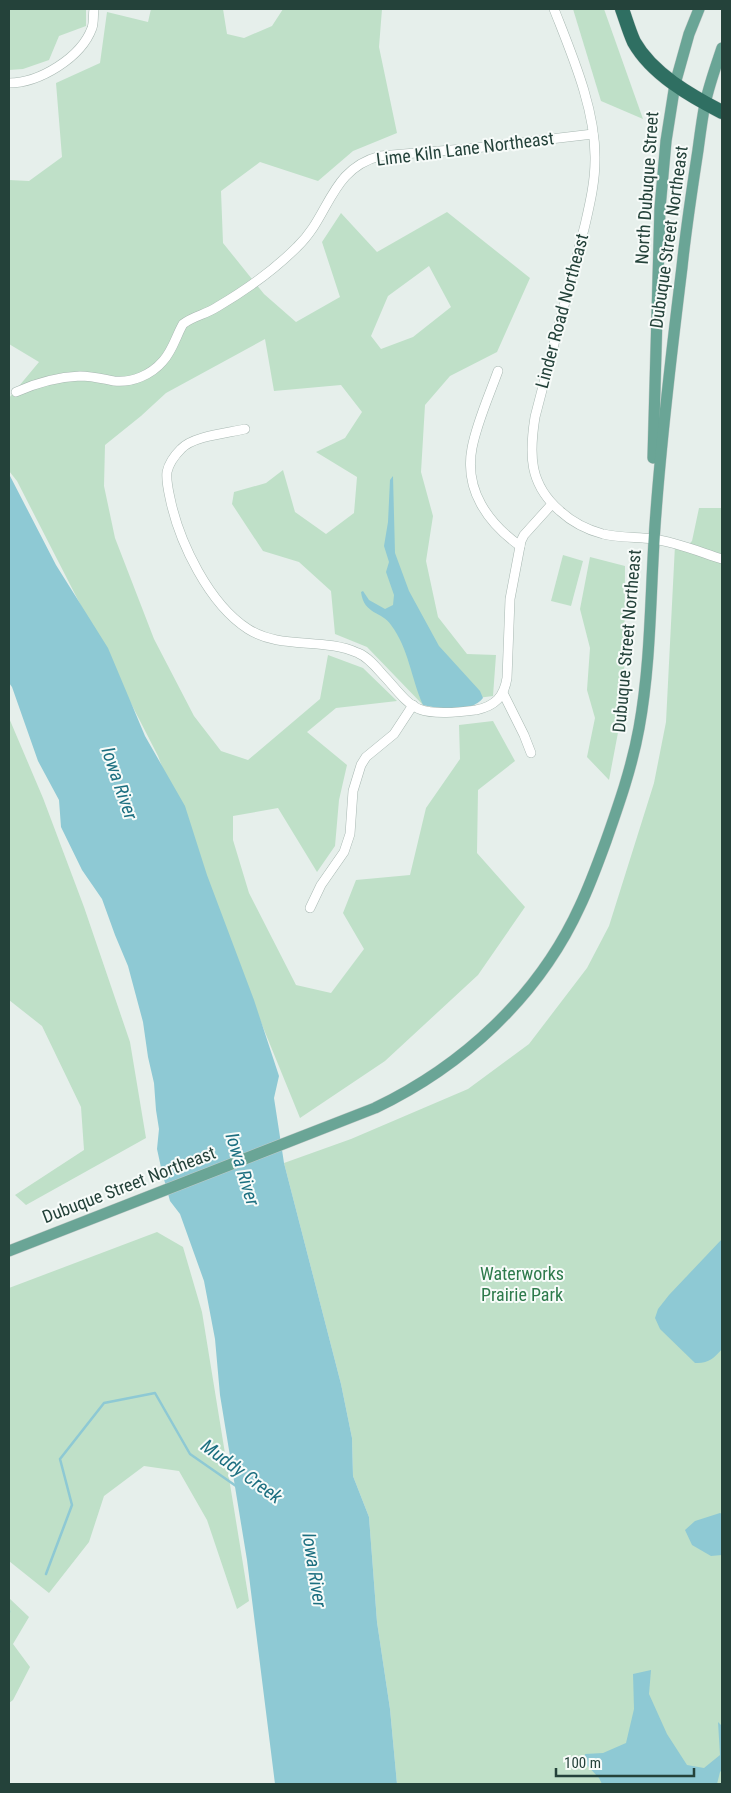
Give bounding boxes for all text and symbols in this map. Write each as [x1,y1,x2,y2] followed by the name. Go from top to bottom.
[631,111,662,265] street label: North Dubuque Street
[375,127,555,170] street label: Lime Kiln Lane Northeast
[645,144,692,329] street label: Dubuque Street Northeast
[531,231,592,391] street label: Linder Road Northeast
[608,548,645,733] street label: Dubuque Street Northeast
[96,744,143,823] water label: Iowa River
[221,1130,265,1209] water label: Iowa River
[39,1142,218,1227] street label: Dubuque Street Northeast
[480,1263,564,1305] park label: Waterworks Prairie Park
[197,1434,287,1509] water label: Muddy Creek
[297,1531,332,1609] water label: Iowa River
[556,1746,694,1778] scale bar
[564,1754,601,1772] text: 100 m

